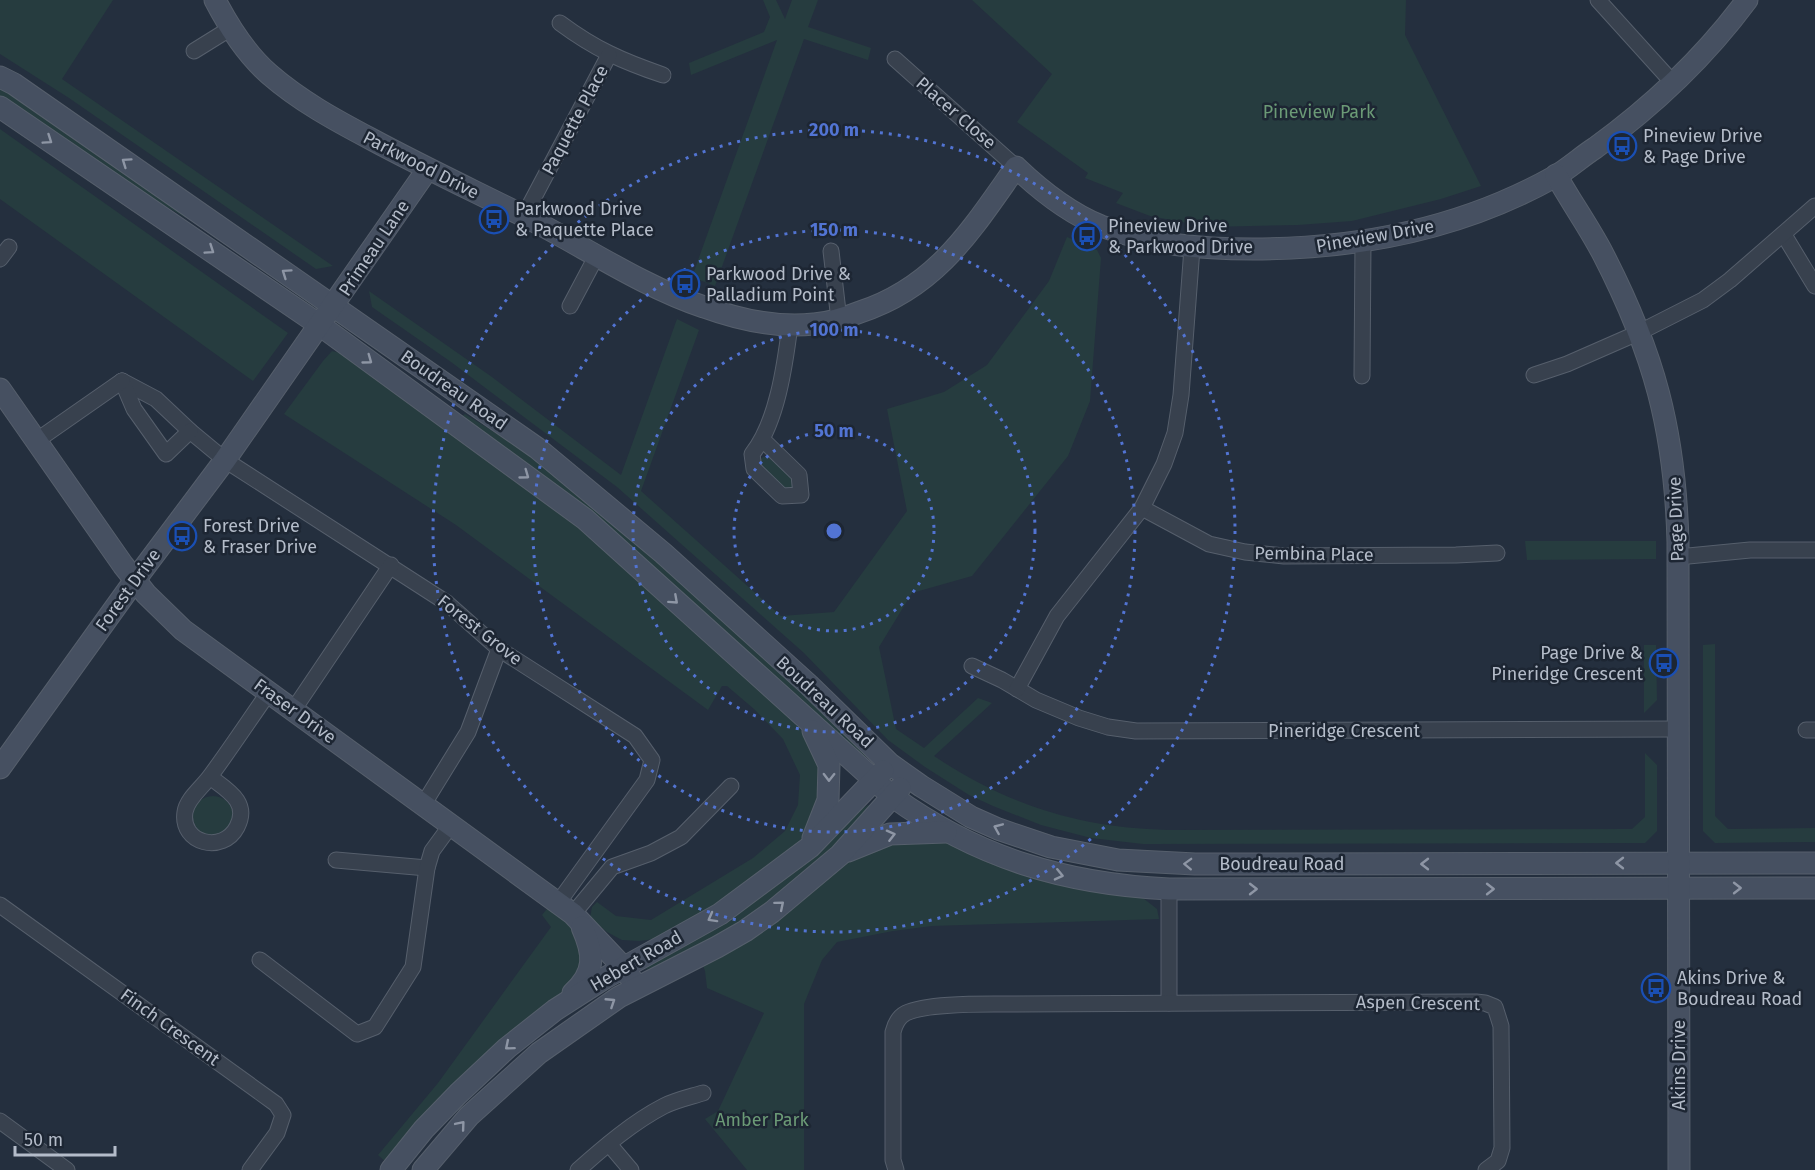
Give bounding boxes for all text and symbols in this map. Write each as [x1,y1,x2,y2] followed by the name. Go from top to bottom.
[537,61,613,179] street label: Paquette Place
[911,72,1001,154] street label: Placer Close
[1263,101,1376,123] park label: Pineview Park
[809,119,859,141] text: 200 m
[1643,125,1762,168] place label: Pineview Drive & Page Drive
[359,126,483,204] street label: Parkwood Drive
[1606,130,1638,162] bus stop icon: Pineview Drive & Page Drive
[42,133,53,144] one-way arrow
[121,158,132,169] one-way arrow
[334,196,414,300] street label: Primeau Lane
[515,198,654,241] place label: Parkwood Drive & Paquette Place
[478,203,510,235] bus stop icon: Parkwood Drive & Paquette Place
[1108,215,1253,258] place label: Pineview Drive & Parkwood Drive
[1314,215,1436,257] street label: Pineview Drive
[810,219,858,241] text: 150 m
[1071,220,1103,252] bus stop icon: Pineview Drive & Parkwood Drive
[203,243,214,254] one-way arrow
[706,263,851,306] place label: Parkwood Drive & Palladium Point
[669,268,701,300] bus stop icon: Parkwood Drive & Palladium Point
[281,269,292,280] one-way arrow
[810,319,858,341] text: 100 m
[396,345,512,435] street label: Boudreau Road
[361,353,372,364] one-way arrow
[814,420,854,442] text: 50 m
[519,468,530,479] one-way arrow
[1664,476,1688,562] street label: Page Drive
[203,515,317,558] place label: Forest Drive & Fraser Drive
[166,520,198,552] bus stop icon: Forest Drive & Fraser Drive
[824,521,844,541] centre of rings
[1254,542,1374,566] street label: Pembina Place
[91,544,165,636] street label: Forest Drive
[433,590,527,670] street label: Forest Grove
[667,593,678,604] one-way arrow
[1491,642,1643,685] place label: Page Drive & Pineridge Crescent
[1648,647,1680,679] bus stop icon: Page Drive & Pineridge Crescent
[772,651,878,753] street label: Boudreau Road
[250,674,340,748] street label: Fraser Drive
[1268,720,1420,742] street label: Pineridge Crescent
[823,772,835,781] one-way arrow
[993,823,1004,835] one-way arrow
[886,829,896,842] one-way arrow
[1219,853,1345,875] street label: Boudreau Road
[1615,857,1624,869] one-way arrow
[1183,858,1192,870] one-way arrow
[1420,858,1429,870] one-way arrow
[1054,868,1064,881] one-way arrow
[1732,882,1741,894] one-way arrow
[1248,883,1257,895] one-way arrow
[1485,883,1494,895] one-way arrow
[773,901,784,912] one-way arrow
[708,911,718,922] one-way arrow
[586,926,686,996] street label: Hebert Road
[1677,967,1802,1010] place label: Akins Drive & Boudreau Road
[1640,972,1672,1004] bus stop icon: Akins Drive & Boudreau Road
[116,984,224,1071] street label: Finch Crescent
[1356,991,1481,1015] street label: Aspen Crescent
[605,998,616,1009] one-way arrow
[1668,1020,1690,1110] street label: Akins Drive
[505,1039,516,1050] one-way arrow
[715,1109,809,1131] park label: Amber Park
[15,1119,116,1157] scale bar
[454,1121,465,1132] one-way arrow
[24,1129,63,1151] text: 50 m

